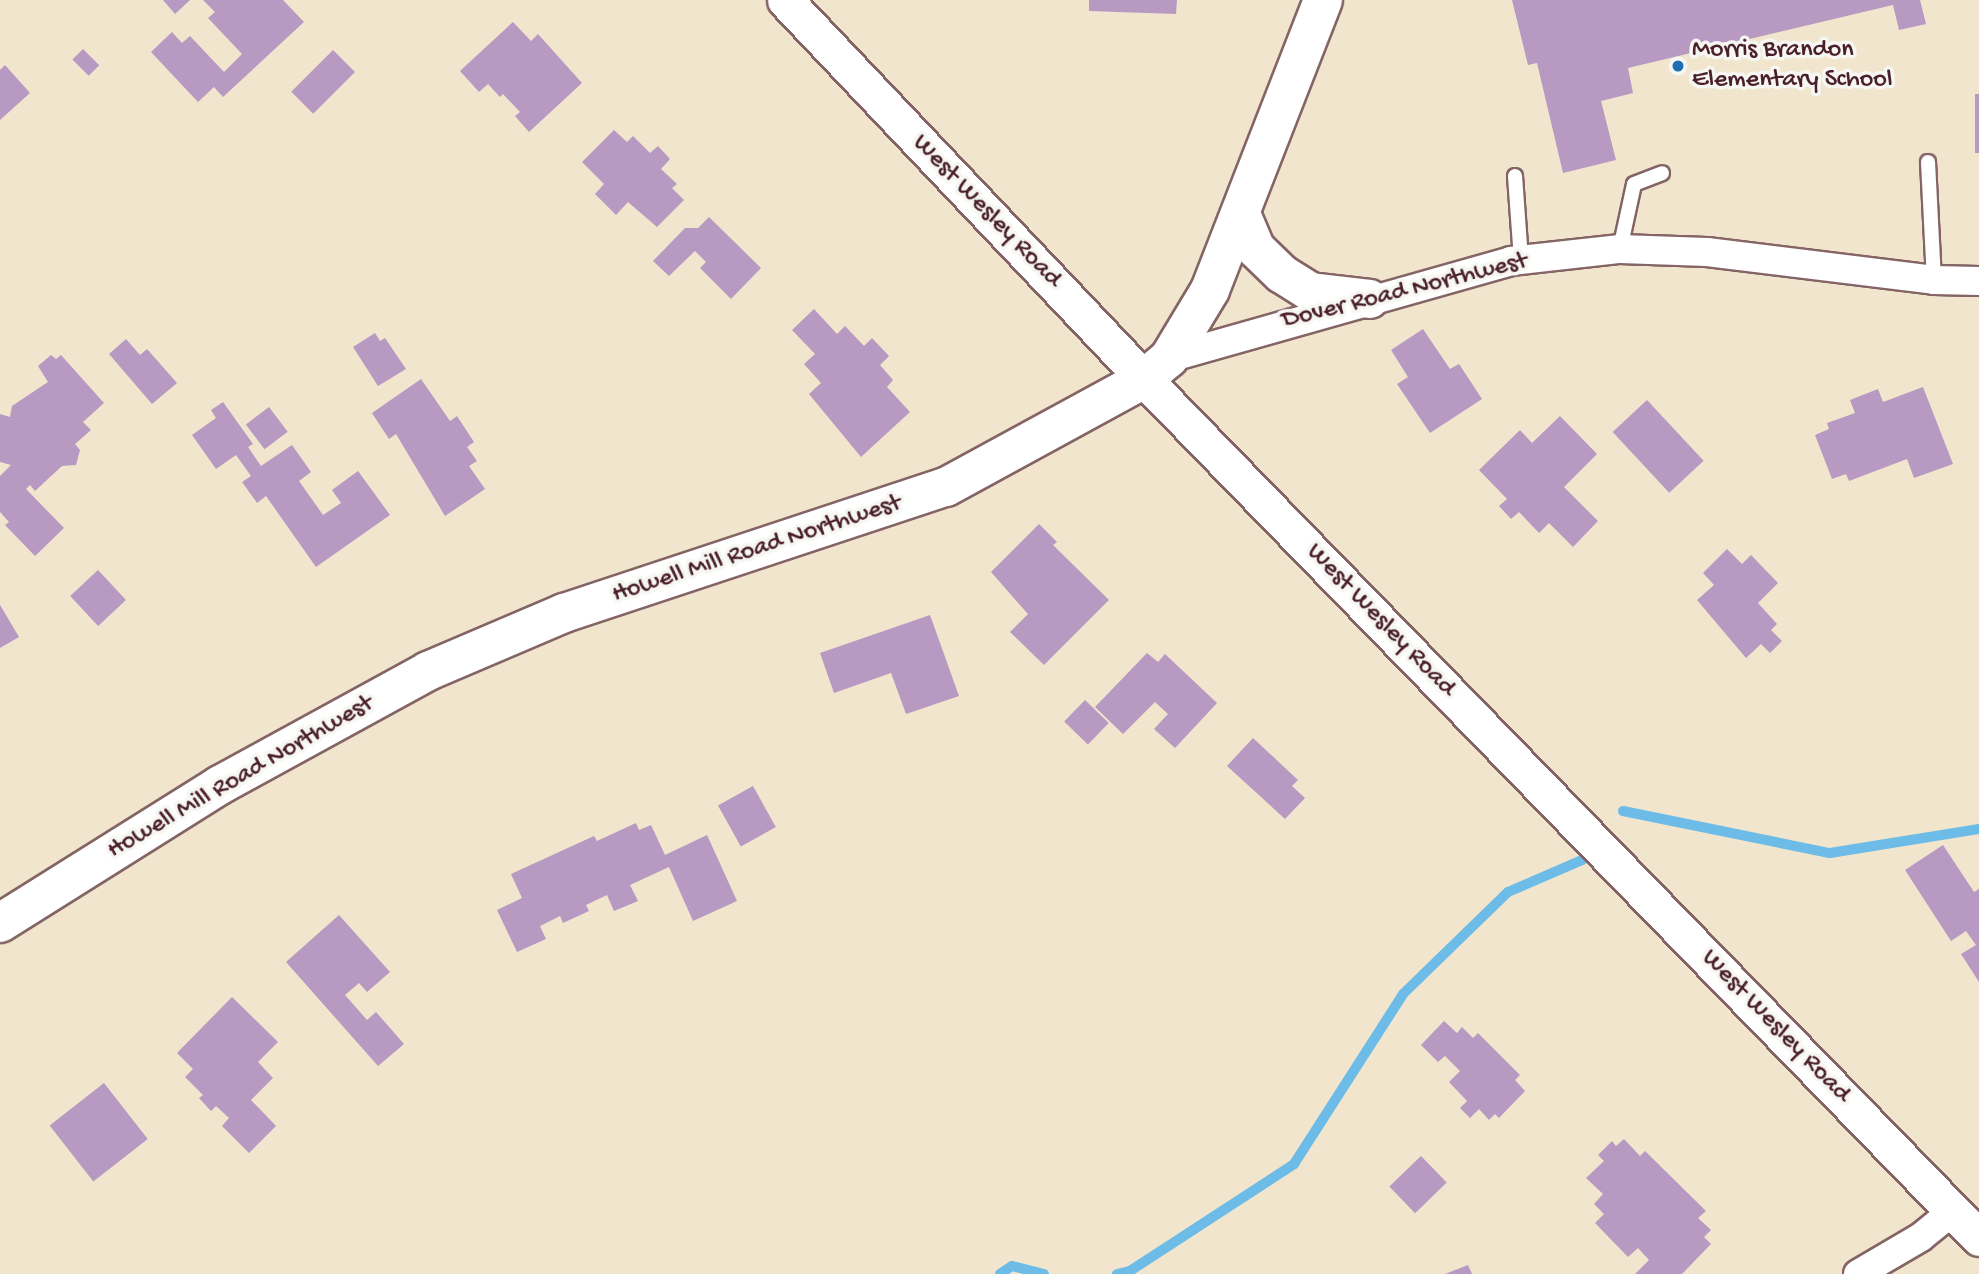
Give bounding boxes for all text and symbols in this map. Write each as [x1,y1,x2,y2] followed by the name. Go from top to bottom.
[1692,35,1892,96] place label: Morris Brandon Elementary School
[1670,58,1686,74] marker: Morris Brandon Elementary School
[905,129,1067,295] street label: West Wesley Road
[1279,246,1531,338] street label: Dover Road Northwest
[609,489,905,611] street label: Howell Mill Road Northwest
[1299,538,1461,704] street label: West Wesley Road
[103,689,379,867] street label: Howell Mill Road Northwest
[1694,944,1856,1110] street label: West Wesley Road

